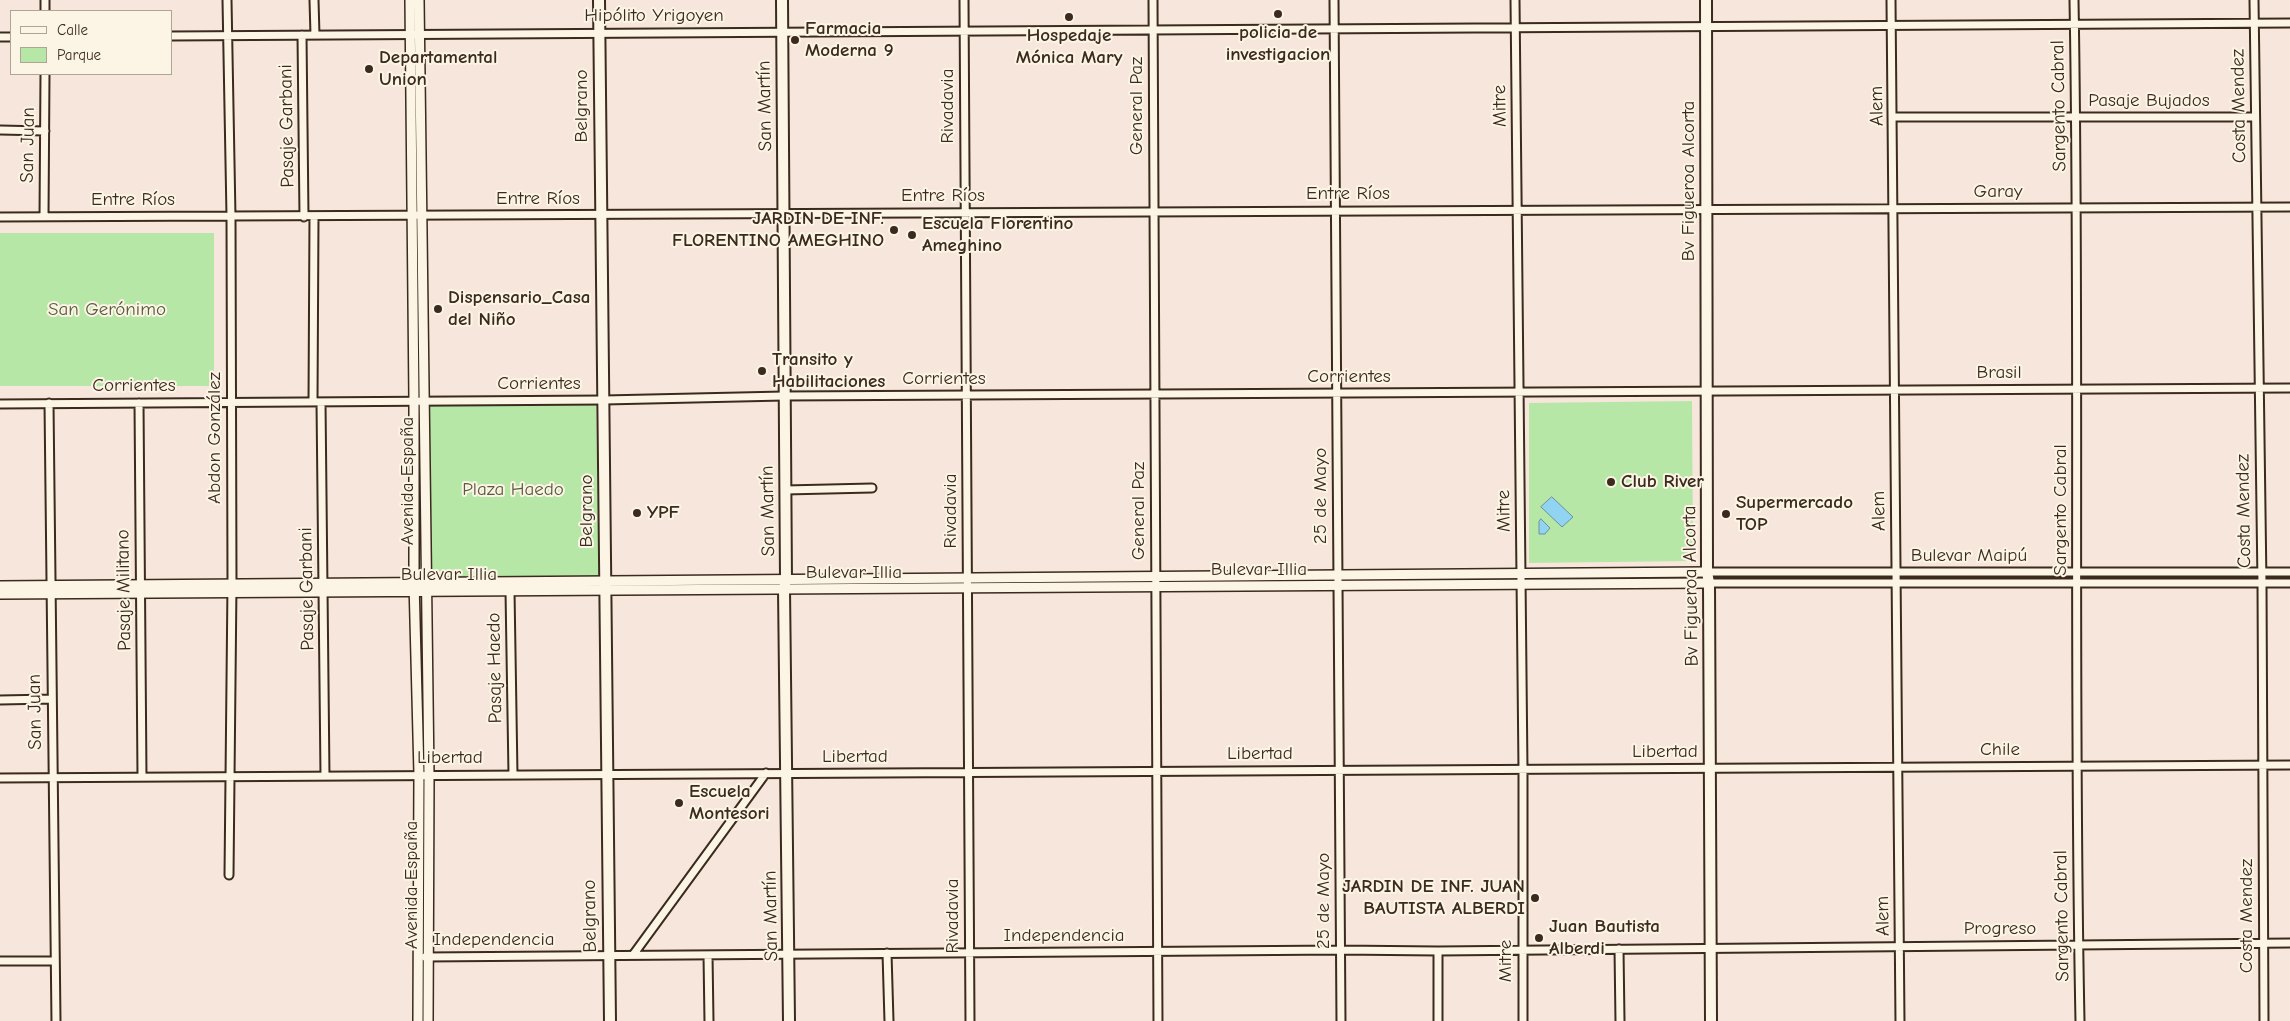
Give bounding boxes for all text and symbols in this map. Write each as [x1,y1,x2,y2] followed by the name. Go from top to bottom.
[584,5,724,27] street label: Hipólito Yrigoyen
[1272,8,1284,20] marker: policia de investigacion
[10,10,172,75] legend
[1063,11,1075,23] marker: Hospedaje Mónica Mary
[805,18,894,62] place label: Farmacia Moderna 9
[57,21,88,39] text: Calle
[1226,22,1330,66] place label: policia de investigacion
[1016,25,1122,69] place label: Hospedaje Mónica Mary
[789,34,801,46] marker: Farmacia Moderna 9
[2046,40,2072,172] street label: Sargento Cabral
[57,46,101,64] text: Parque
[379,47,497,91] place label: Departamental Union
[2227,49,2251,163] street label: Costa Mendez
[1126,57,1148,155] street label: General Paz
[753,60,777,152] street label: San Martín
[363,63,375,75] marker: Departamental Union
[275,64,299,188] street label: Pasaje Garbani
[571,69,593,143] street label: Belgrano
[937,69,959,143] street label: Rivadavia
[1488,85,1512,127] street label: Mitre
[1865,86,1889,126] street label: Alem
[2088,90,2210,112] street label: Pasaje Bujados
[1678,101,1700,261] street label: Bv Figueroa Alcorta
[16,107,40,183] street label: San Juan
[1974,181,2022,203] street label: Garay
[1306,183,1390,205] street label: Entre Ríos
[901,185,985,207] street label: Entre Ríos
[496,188,580,210] street label: Entre Ríos
[91,189,175,211] street label: Entre Ríos
[672,208,884,252] place label: JARDIN DE INF. FLORENTINO AMEGHINO
[922,213,1073,257] place label: Escuela Florentino Ameghino
[888,224,900,236] marker: JARDIN DE INF. FLORENTINO AMEGHINO
[906,229,918,241] marker: Escuela Florentino Ameghino
[448,287,590,331] place label: Dispensario_Casa del Niño
[48,299,166,321] park label: San Gerónimo
[432,303,444,315] marker: Dispensario_Casa del Niño
[772,349,885,393] place label: Transito y Habilitaciones
[1976,362,2022,384] street label: Brasil
[756,365,768,377] marker: Transito y Habilitaciones
[1307,366,1391,388] street label: Corrientes
[902,368,986,390] street label: Corrientes
[204,372,226,504] street label: Abdon González
[497,373,581,395] street label: Corrientes
[92,375,176,397] street label: Corrientes
[397,417,419,545] street label: Avenida España
[2050,444,2072,576] street label: Sargento Cabral
[1310,448,1332,544] street label: 25 de Mayo
[2232,454,2256,568] street label: Costa Mendez
[1128,462,1150,560] street label: General Paz
[756,465,780,557] street label: San Martín
[1621,471,1704,493] place label: Club River
[576,474,598,548] street label: Belgrano
[940,474,962,548] street label: Rivadavia
[1605,476,1617,488] marker: Club River
[462,479,564,501] park label: Plaza Haedo
[1492,490,1516,532] street label: Mitre
[1867,491,1891,531] street label: Alem
[1736,492,1853,536] place label: Supermercado TOP
[647,502,680,524] place label: YPF
[1678,505,1704,667] street label: Bv Figueroa Alcorta
[631,507,643,519] marker: YPF
[1720,508,1732,520] marker: Supermercado TOP
[295,527,319,651] street label: Pasaje Garbani
[112,529,136,651] street label: Pasaje Militano
[1911,545,2027,567] street label: Bulevar Maipú
[1211,559,1307,581] street label: Bulevar Illia
[806,562,902,584] street label: Bulevar Illia
[401,564,497,586] street label: Bulevar Illia
[483,612,507,724] street label: Pasaje Haedo
[23,674,47,750] street label: San Juan
[1980,739,2020,761] street label: Chile
[1632,741,1698,763] street label: Libertad
[1227,743,1293,765] street label: Libertad
[822,746,888,768] street label: Libertad
[417,747,483,769] street label: Libertad
[689,781,770,825] place label: Escuela Montesori
[673,797,685,809] marker: Escuela Montesori
[401,821,423,949] street label: Avenida España
[2049,850,2075,982] street label: Sargento Cabral
[1313,853,1335,949] street label: 25 de Mayo
[2236,859,2258,973] street label: Costa Mendez
[759,870,783,962] street label: San Martín
[1342,876,1525,920] place label: JARDIN DE INF. JUAN BAUTISTA ALBERDI
[578,879,602,953] street label: Belgrano
[942,879,964,953] street label: Rivadavia
[1529,892,1541,904] marker: JARDIN DE INF. JUAN BAUTISTA ALBERDI
[1871,896,1895,936] street label: Alem
[1549,916,1660,960] place label: Juan Bautista Alberdi
[1964,918,2036,940] street label: Progreso
[1003,925,1125,947] street label: Independencia
[433,929,555,951] street label: Independencia
[1533,932,1545,944] marker: Juan Bautista Alberdi
[1495,940,1517,982] street label: Mitre

